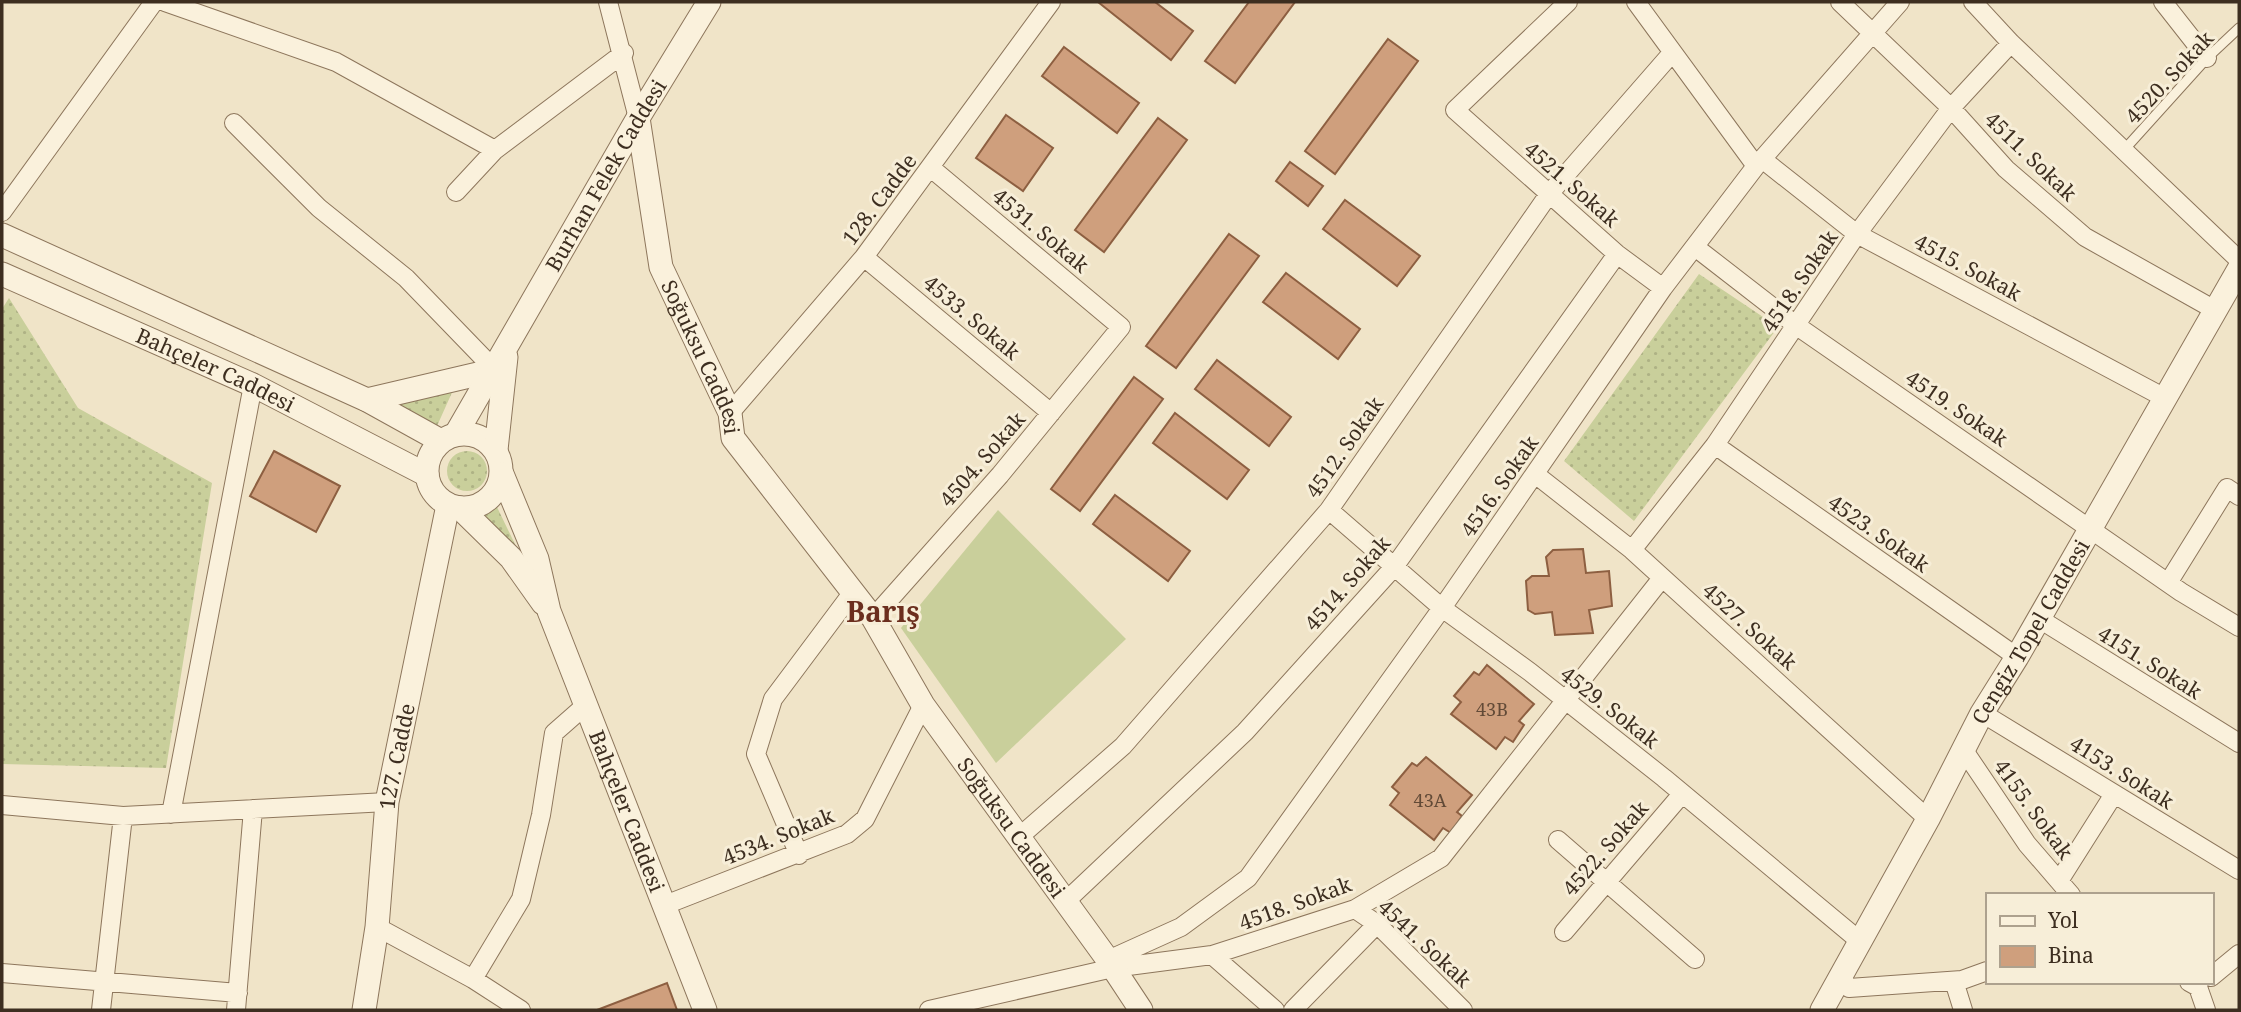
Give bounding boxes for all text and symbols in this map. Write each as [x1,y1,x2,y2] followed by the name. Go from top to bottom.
[2119,24,2220,130] street label: 4520. Sokak
[539,74,673,276] street label: Burhan Felek Caddesi
[1979,105,2084,207] street label: 4511. Sokak
[1518,135,1626,234] street label: 4521. Sokak
[835,148,923,250] street label: 128. Cadde
[987,181,1096,279] street label: 4531. Sokak
[1755,224,1844,338] street label: 4518. Sokak
[1910,227,2027,307] street label: 4515. Sokak
[918,268,1027,366] street label: 4533. Sokak
[655,275,746,436] street label: Soğuksu Caddesi
[132,321,300,418] street label: Bahçeler Caddesi
[1900,364,2014,453] street label: 4519. Sokak
[1299,390,1390,503] street label: 4512. Sokak
[933,405,1032,513] street label: 4504. Sokak
[1454,429,1545,542] street label: 4516. Sokak
[1823,488,1936,579] street label: 4523. Sokak
[1298,529,1397,637] street label: 4514. Sokak
[1965,534,2096,729] street label: Cengiz Topel Caddesi
[1697,576,1804,676] street label: 4527. Sokak
[846,592,920,630] district label: Barış
[2093,619,2208,705] street label: 4151. Sokak
[1555,660,1666,755] street label: 4529. Sokak
[1476,697,1508,721] house number: 43B
[372,701,421,810] street label: 127. Cadde
[583,726,672,896] street label: Bahçeler Caddesi
[2065,729,2180,815] street label: 4153. Sokak
[951,752,1072,903] street label: Soğuksu Caddesi
[1988,753,2080,865] street label: 4155. Sokak
[1414,788,1447,812] house number: 43A
[1556,794,1655,902] street label: 4522. Sokak
[718,801,838,871] street label: 4534. Sokak
[1235,869,1356,936] street label: 4518. Sokak
[1372,893,1478,994] street label: 4541. Sokak
[1986,893,2213,984] legend
[2047,906,2079,934] text: Yol
[2048,941,2094,969] text: Bina

